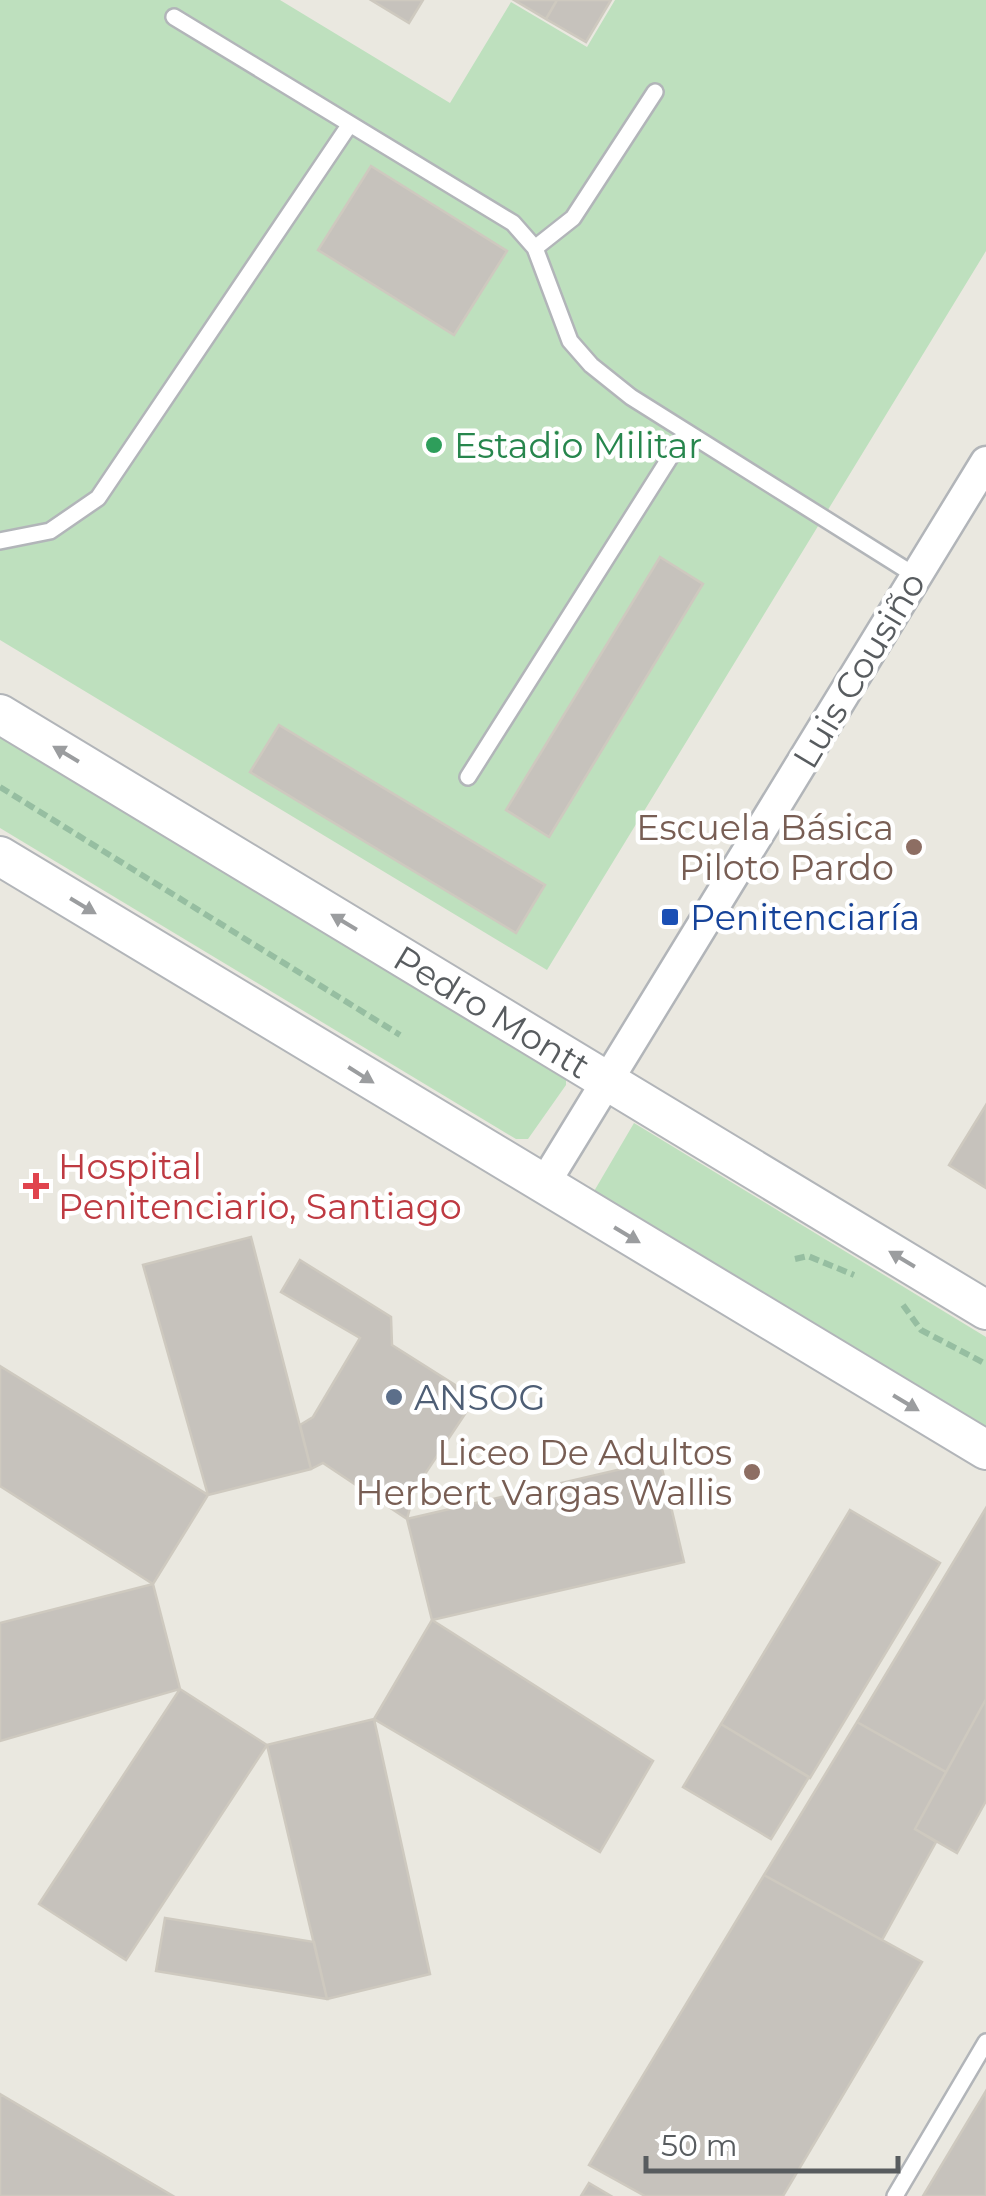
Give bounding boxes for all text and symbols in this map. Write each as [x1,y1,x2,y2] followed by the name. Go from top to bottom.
[454,424,702,467] place label: Estadio Militar
[423,434,445,456] marker: Estadio Militar
[784,564,934,776] street label: Luis Cousiño
[52,746,80,763] one-way arrow
[636,806,894,889] place label: Escuela Básica Piloto Pardo
[903,836,925,858] marker: Escuela Básica Piloto Pardo
[690,896,920,939] place label: Penitenciaría
[69,897,97,914] one-way arrow
[659,906,681,928] marker: Penitenciaría
[330,914,358,931] one-way arrow
[386,936,598,1087] street label: Pedro Montt
[347,1065,375,1083] one-way arrow
[58,1145,462,1228] place label: Hospital Penitenciario, Santiago
[23,1173,49,1199] marker: Hospital Penitenciario, Santiago
[613,1226,641,1243] one-way arrow
[888,1251,916,1268] one-way arrow
[414,1376,546,1419] place label: ANSOG
[383,1386,405,1408] marker: ANSOG
[892,1394,920,1411] one-way arrow
[355,1431,732,1514] place label: Liceo De Adultos Herbert Vargas Wallis
[741,1461,763,1483] marker: Liceo De Adultos Herbert Vargas Wallis
[646,2111,898,2173] scale bar
[661,2127,738,2164] text: 50 m

